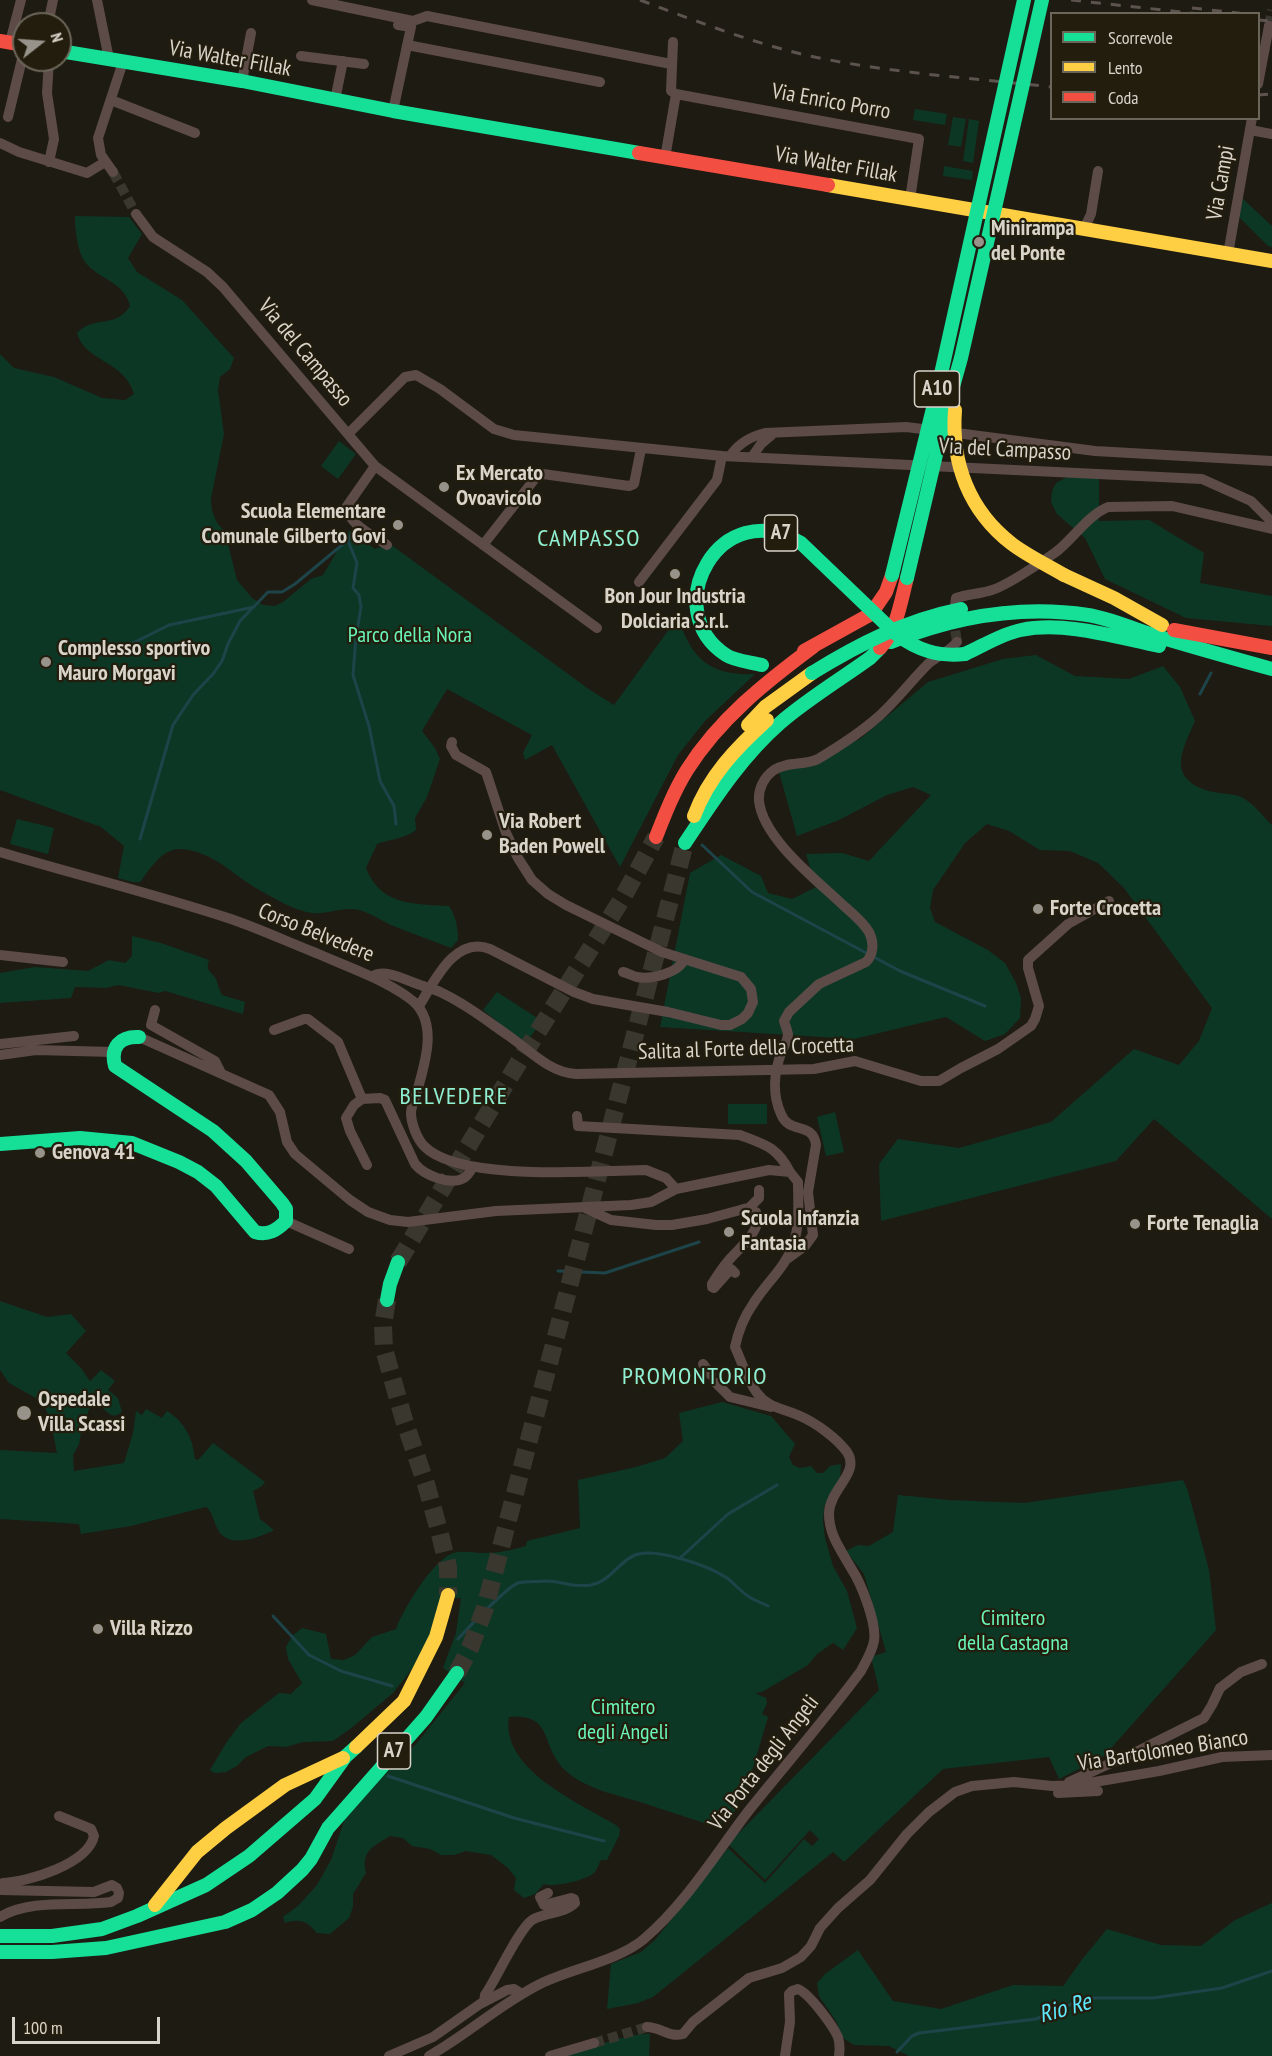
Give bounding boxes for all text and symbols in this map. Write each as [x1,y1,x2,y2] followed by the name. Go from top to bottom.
[12,12,72,72] north arrow
[1050,12,1260,120] legend
[1108,26,1173,49] text: Scorrevole
[46,30,68,44] text: N
[167,35,293,83] street label: Via Walter Fillak
[1108,56,1143,79] text: Lento
[769,79,893,125] street label: Via Enrico Porro
[1108,86,1139,109] text: Coda
[773,141,899,189] street label: Via Walter Fillak
[1201,143,1241,223] street label: Via Campi
[991,216,1074,268] place label: Minirampa del Ponte
[972,235,986,249] marker: Minirampa del Ponte
[252,294,358,412] street label: Via del Campasso
[914,371,960,407] road number: A10
[938,433,1072,467] street label: Via del Campasso
[456,461,543,512] place label: Ex Mercato Ovoavicolo
[437,480,451,494] marker: Ex Mercato Ovoavicolo
[202,499,386,550] place label: Scuola Elementare Comunale Gilberto Govi
[764,515,798,551] road number: A7
[391,518,405,532] marker: Scuola Elementare Comunale Gilberto Govi
[537,525,641,553] district label: CAMPASSO
[668,567,682,581] marker: Bon Jour Industria Dolciaria S.r.l.
[604,584,746,636] place label: Bon Jour Industria Dolciaria S.r.l.
[348,623,472,649] park label: Parco della Nora
[58,636,210,688] place label: Complesso sportivo Mauro Morgavi
[39,655,53,669] marker: Complesso sportivo Mauro Morgavi
[499,809,605,860] place label: Via Robert Baden Powell
[480,828,494,842] marker: Via Robert Baden Powell
[1050,896,1161,922] place label: Forte Crocetta
[254,898,378,968] street label: Corso Belvedere
[1031,902,1045,916] marker: Forte Crocetta
[638,1032,854,1066] street label: Salita al Forte della Crocetta
[399,1083,509,1111] district label: BELVEDERE
[52,1140,135,1166] place label: Genova 41
[33,1146,47,1160] marker: Genova 41
[741,1206,859,1258] place label: Scuola Infanzia Fantasia
[1147,1211,1259,1237] place label: Forte Tenaglia
[1128,1217,1142,1231] marker: Forte Tenaglia
[722,1225,736,1239] marker: Scuola Infanzia Fantasia
[622,1363,768,1391] district label: PROMONTORIO
[38,1387,125,1438] place label: Ospedale Villa Scassi
[15,1404,33,1422] marker: Ospedale Villa Scassi
[957,1606,1069,1658] park label: Cimitero della Castagna
[110,1616,193,1642] place label: Villa Rizzo
[91,1622,105,1636] marker: Villa Rizzo
[703,1690,825,1836] street label: Via Porta degli Angeli
[577,1695,669,1747] park label: Cimitero degli Angeli
[1076,1725,1250,1777] street label: Via Bartolomeo Bianco
[378,1733,410,1769] road number: A7
[1036,1988,1094,2030] water label: Rio Re
[15,2005,164,2043] scale bar
[23,2016,63,2039] text: 100 m

